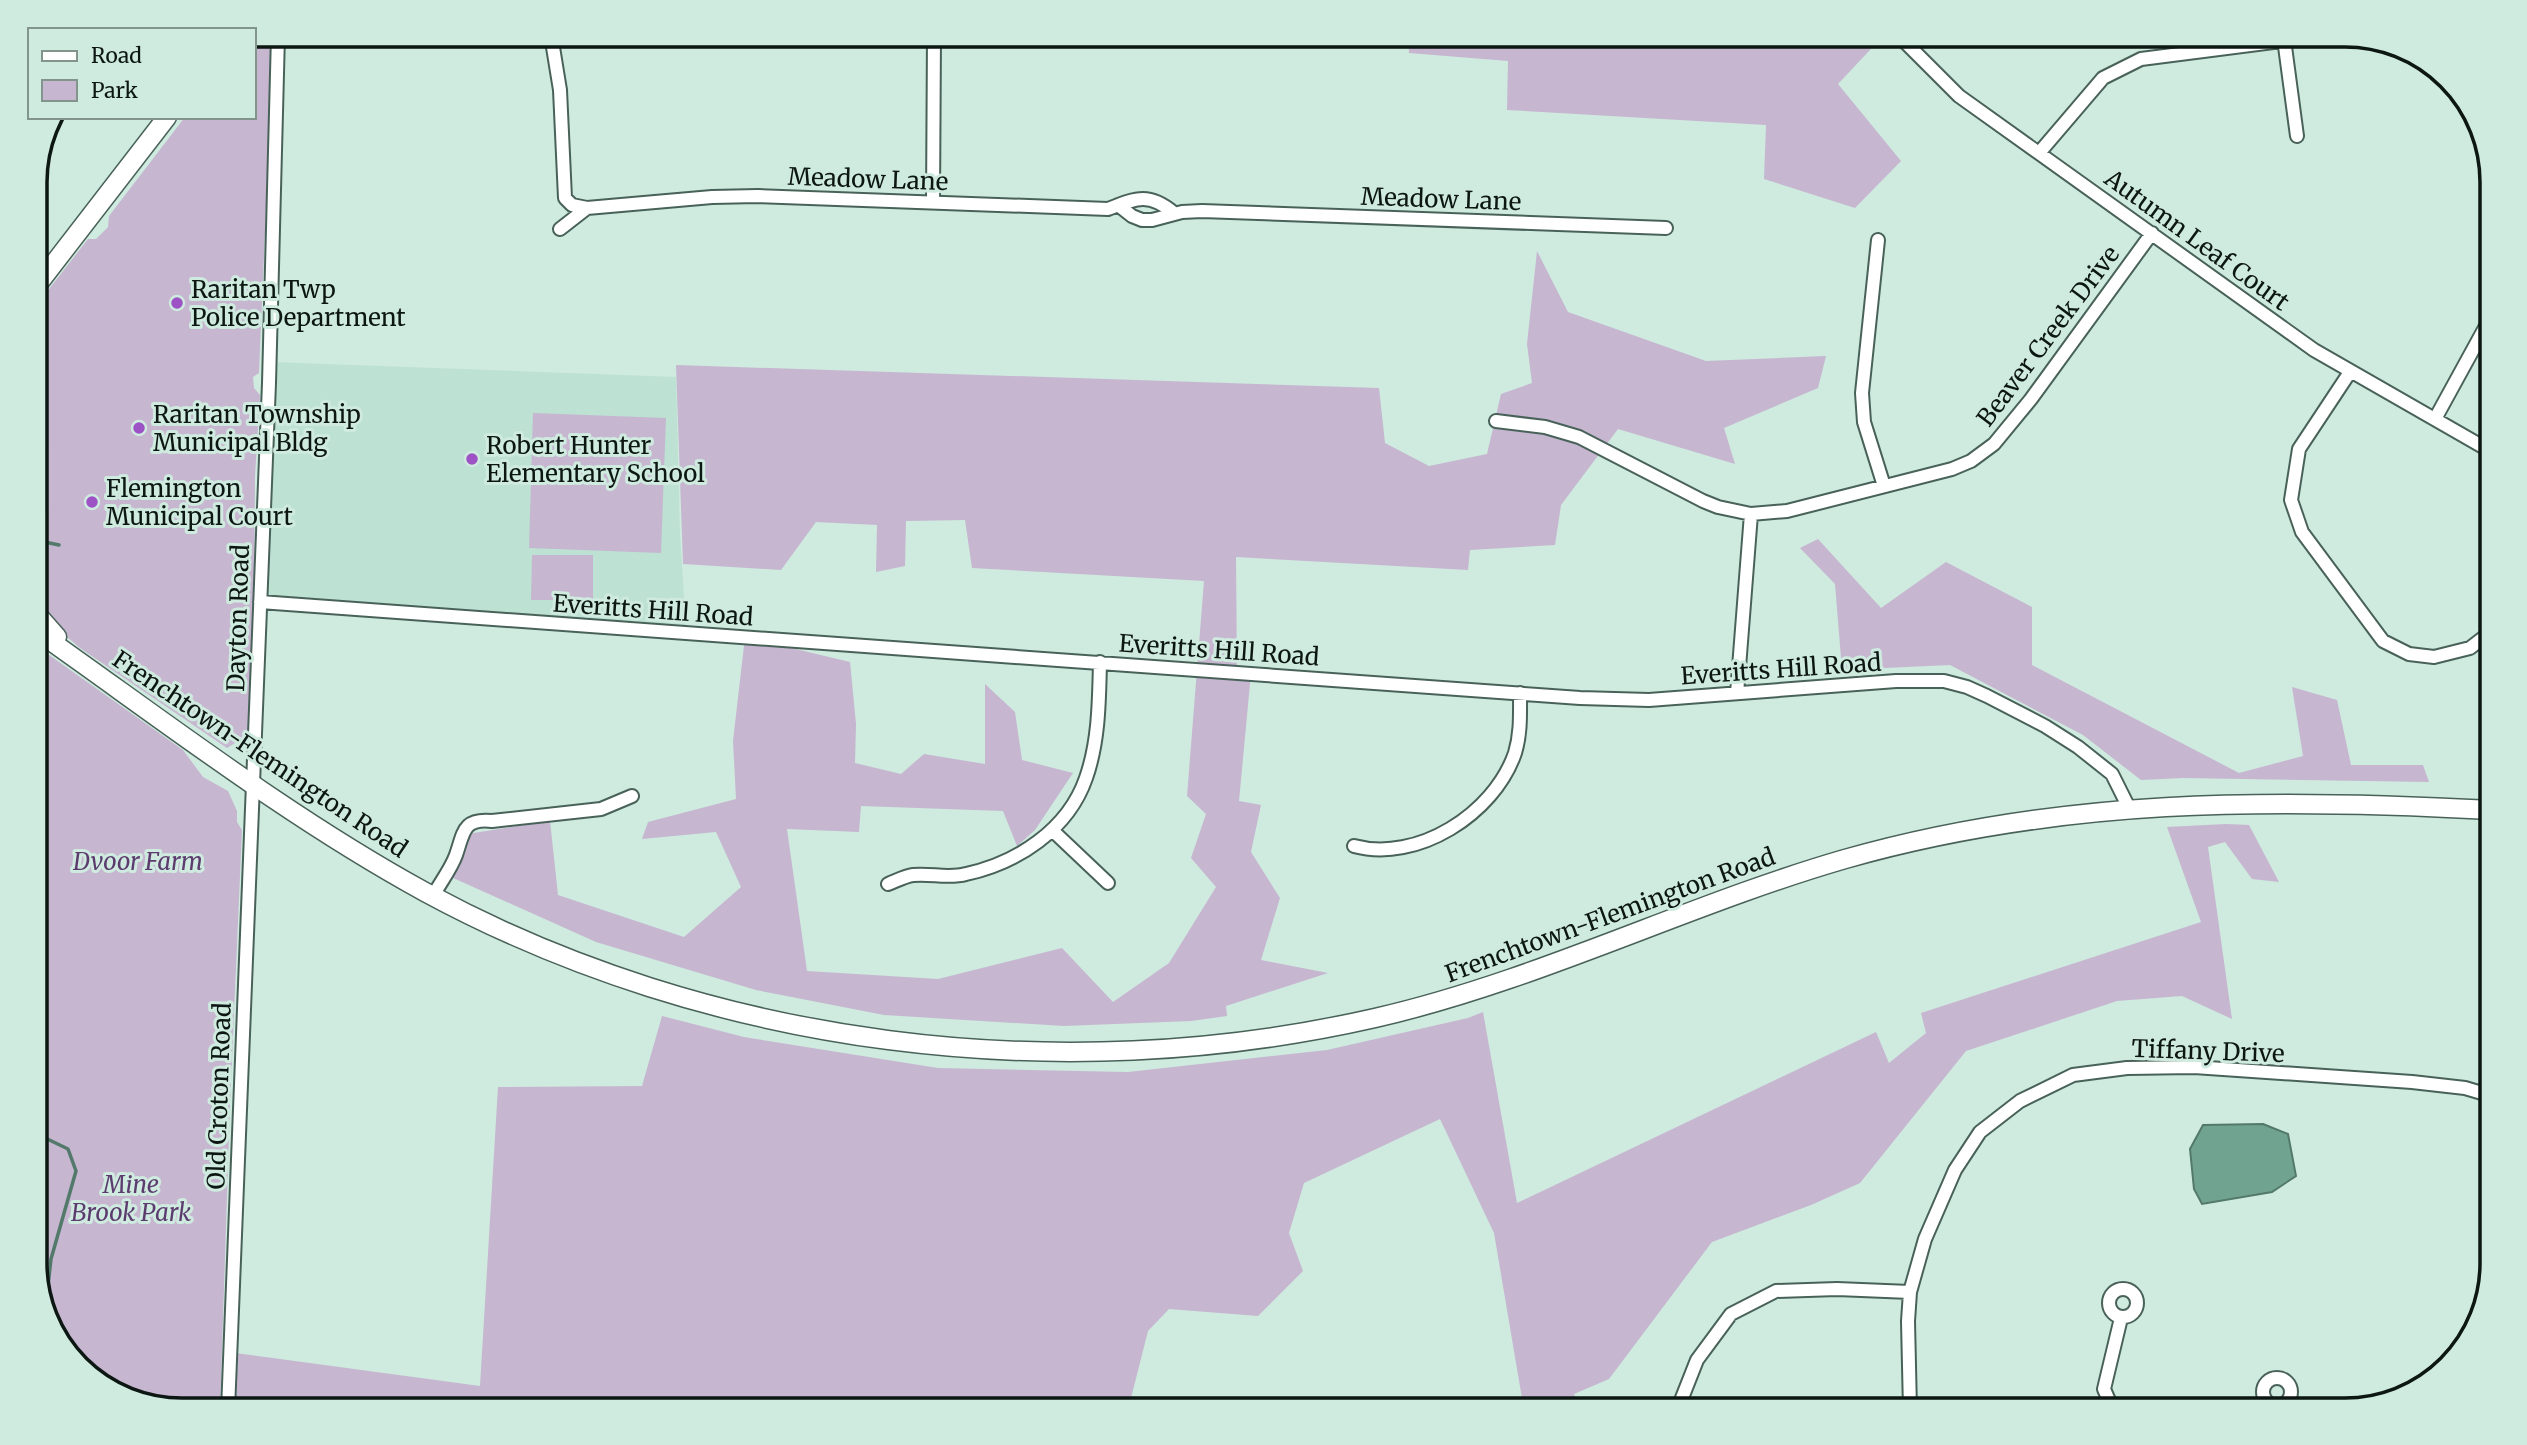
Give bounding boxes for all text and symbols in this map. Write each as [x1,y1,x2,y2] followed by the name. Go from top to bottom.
[28,28,256,119] legend
[91,42,142,69] text: Road
[91,77,138,104] text: Park
[787,161,949,197] street label: Meadow Lane
[2098,162,2296,318] street label: Autumn Leaf Court
[1360,181,1522,217] street label: Meadow Lane
[1970,239,2126,433] street label: Beaver Creek Drive
[191,274,406,333] place label: Raritan Twp Police Department
[169,295,185,311] marker: Raritan Twp Police Department
[153,399,361,458] place label: Raritan Township Municipal Bldg
[131,420,147,436] marker: Raritan Township Municipal Bldg
[486,430,705,489] place label: Robert Hunter Elementary School
[464,451,480,467] marker: Robert Hunter Elementary School
[106,473,293,532] place label: Flemington Municipal Court
[84,494,100,510] marker: Flemington Municipal Court
[220,544,256,692] street label: Dayton Road
[552,588,754,632] street label: Everitts Hill Road
[1118,628,1320,672] street label: Everitts Hill Road
[107,644,413,864] street label: Frenchtown-Flemington Road
[1680,647,1882,691] street label: Everitts Hill Road
[1441,841,1779,989] street label: Frenchtown-Flemington Road
[72,846,203,877] park label: Dvoor Farm
[200,1002,238,1190] street label: Old Croton Road
[2131,1033,2285,1069] street label: Tiffany Drive
[71,1169,191,1228] park label: Mine Brook Park

